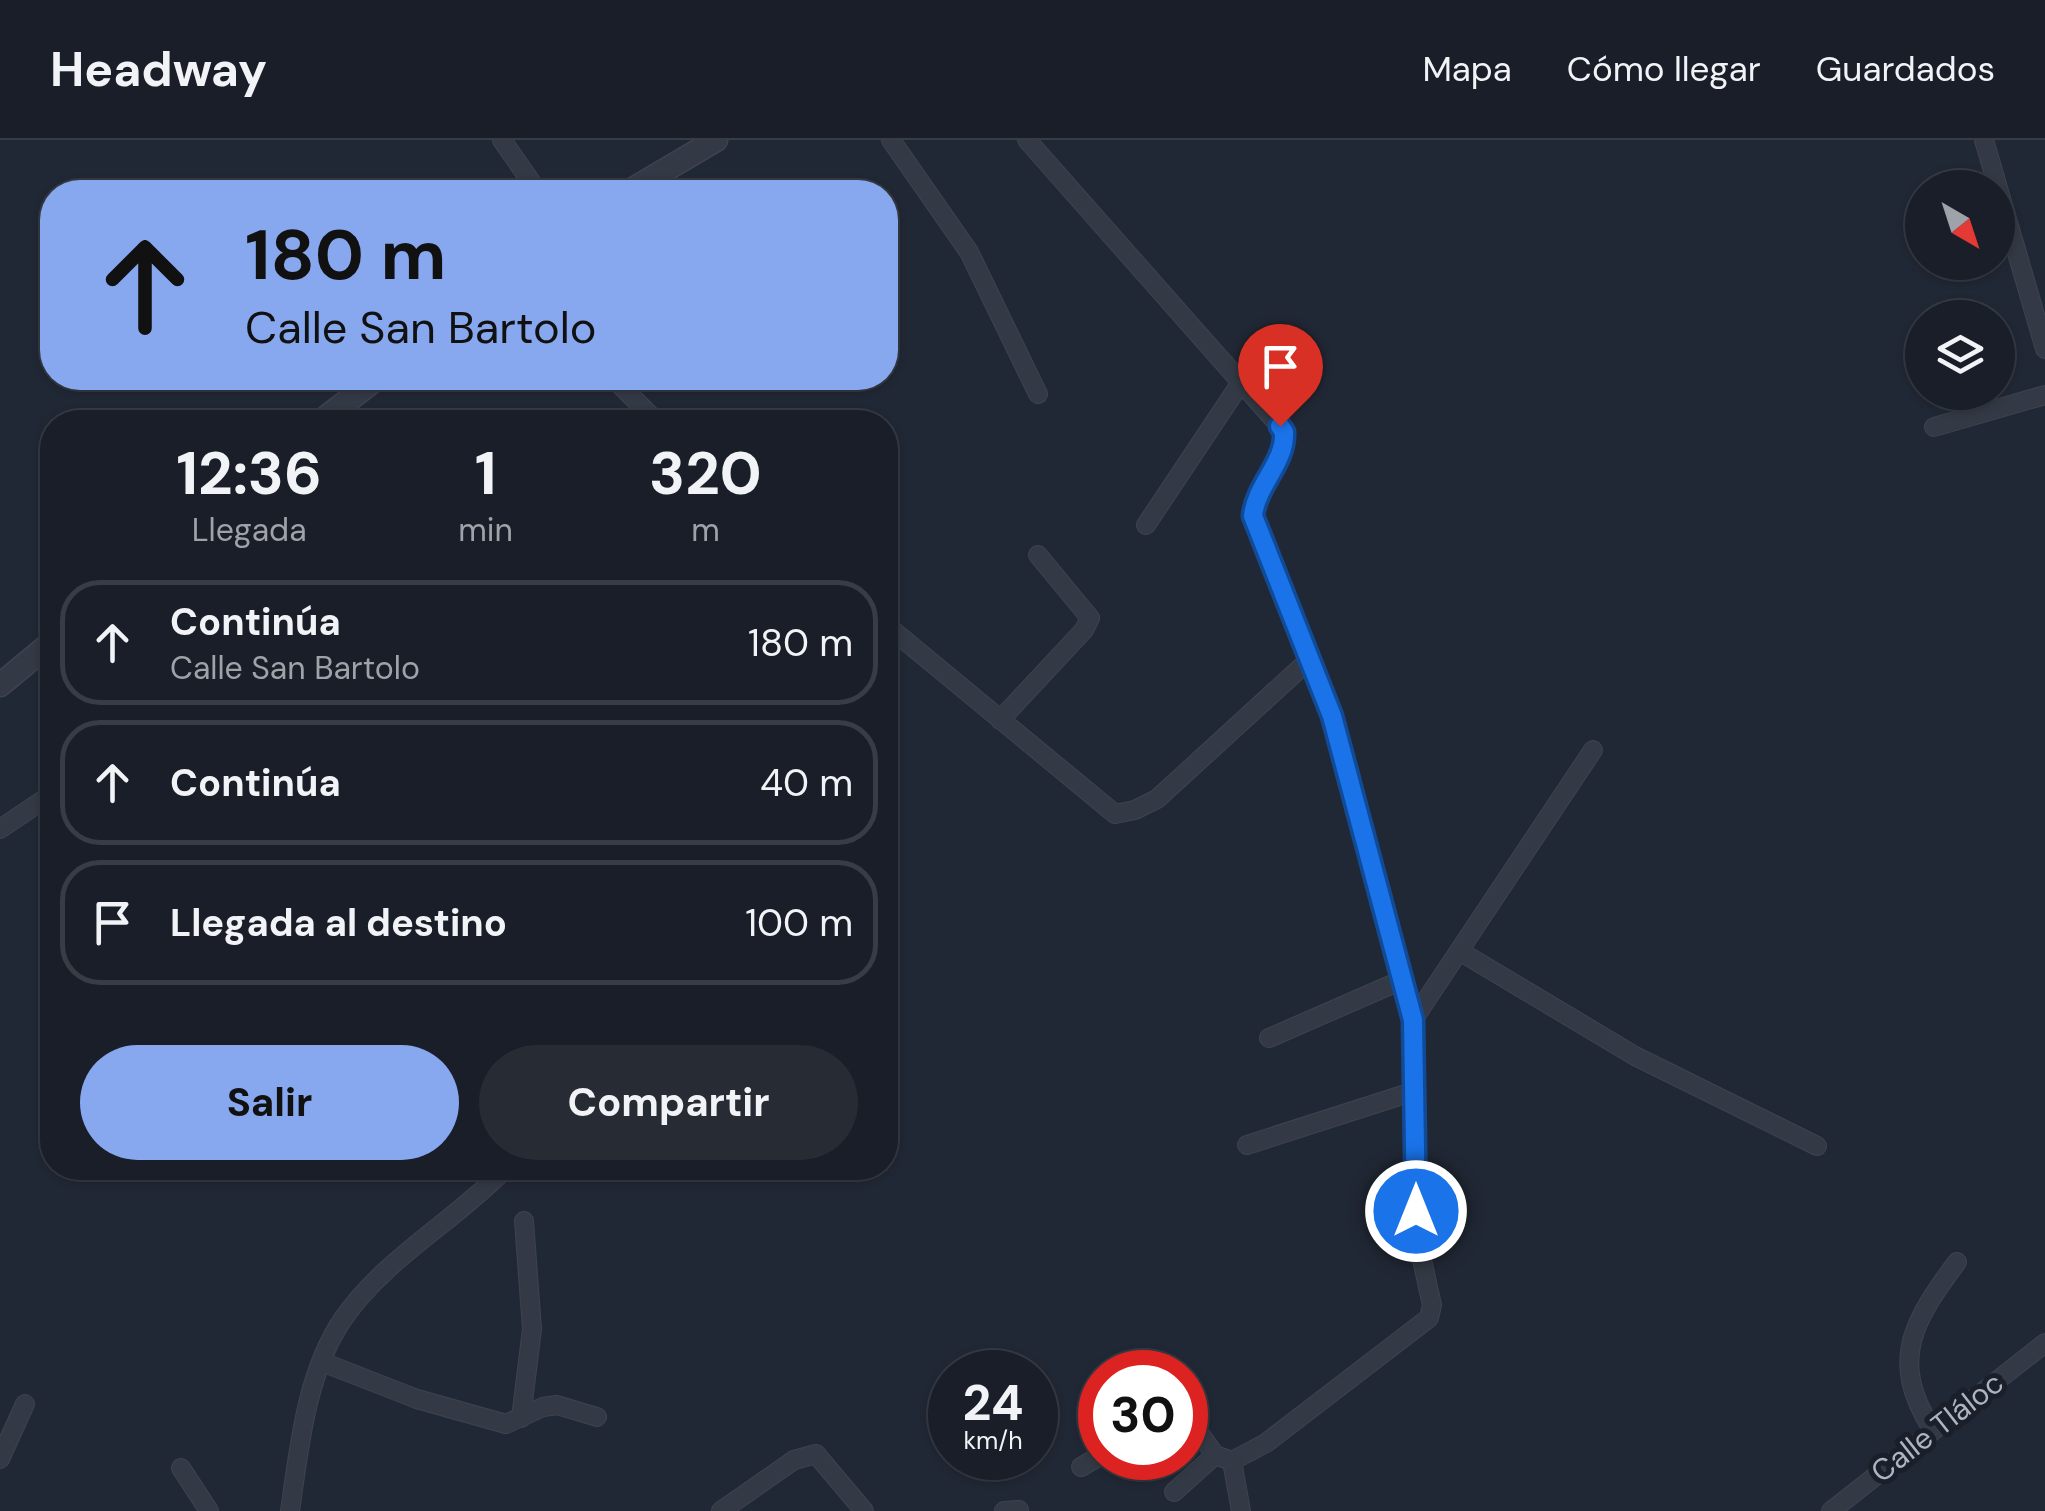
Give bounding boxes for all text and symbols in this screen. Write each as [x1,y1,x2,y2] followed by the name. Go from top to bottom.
[50,38,267,101] text: Headway
[1422,46,1512,92] text: Mapa
[1567,46,1761,92] text: Cómo llegar
[1816,46,1995,92] text: Guardados
[1905,170,2015,280] north arrow
[1905,170,2015,410] map controls
[245,210,446,301] text: 180 m
[80,220,210,350] icon: ahead
[245,298,596,357] text: Calle San Bartolo
[1905,300,2015,410] button: layers
[1238,324,1323,427] pin
[1253,339,1308,394] icon: arrive
[176,434,322,513] text: 12:36
[475,434,496,513] text: 1
[649,434,762,513] text: 320
[192,509,307,551] text: Llegada
[458,509,513,551] text: min
[691,509,720,551] text: m
[170,597,341,647] text: Continúa
[85,615,140,670] icon: ahead
[748,618,853,668] text: 180 m
[170,647,420,689] text: Calle San Bartolo
[85,755,140,810] icon: ahead
[170,758,341,808] text: Continúa
[760,758,853,808] text: 40 m
[85,895,140,950] icon: arrive
[170,898,507,948] text: Llegada al destino
[745,898,853,948] text: 100 m
[80,1045,459,1160] button: Salir
[479,1045,858,1160] button: Compartir
[1364,1159,1468,1263] position arrow
[1078,1350,1208,1480] speed limit sign: 30
[1863,1363,2011,1491] street label: Calle Tláloc
[963,1370,1024,1436] text: 24
[963,1424,1023,1457] text: km/h

